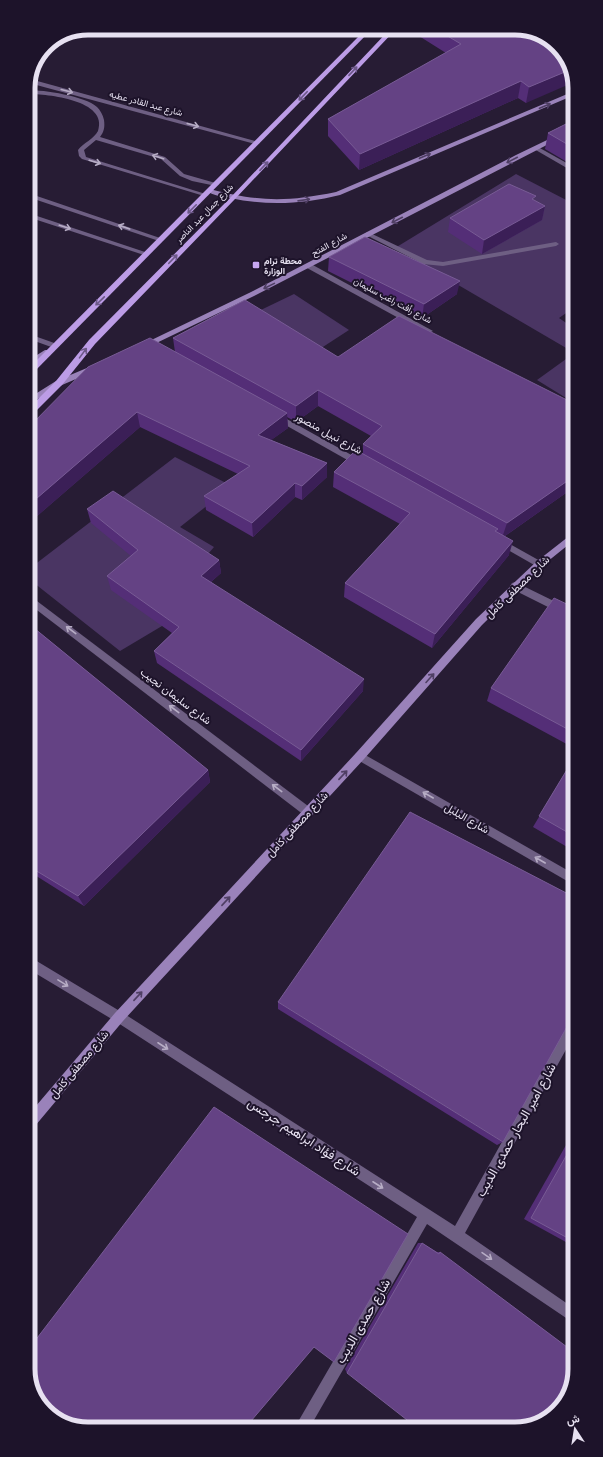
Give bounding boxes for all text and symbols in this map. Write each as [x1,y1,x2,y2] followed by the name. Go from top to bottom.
[348,66,358,76] one-way arrow
[61,88,74,95] one-way arrow
[108,88,184,119] street label: شارع عبد القادر عطيه
[298,91,308,101] one-way arrow
[539,101,551,109] one-way arrow
[186,122,199,130] one-way arrow
[152,152,164,160] one-way arrow
[419,152,431,160] one-way arrow
[506,157,518,164] one-way arrow
[88,159,101,166] one-way arrow
[259,161,268,171] one-way arrow
[172,181,236,246] street label: شارع جمال عبد الناصر
[297,196,310,204] one-way arrow
[187,204,197,214] one-way arrow
[391,216,403,224] one-way arrow
[118,223,130,231] one-way arrow
[59,224,72,231] one-way arrow
[309,230,349,259] street label: شارع الفتح
[168,254,178,264] one-way arrow
[264,255,302,277] place label: محطة ترام الوزارة
[251,260,261,270] marker: محطة ترام الوزارة
[352,275,434,326] street label: شارع رأفت راغب سليمان
[263,283,275,290] one-way arrow
[95,296,106,305] one-way arrow
[79,348,88,359] one-way arrow
[292,408,365,458] street label: شارع نبيل منصور
[482,552,553,622] street label: شارع مصطفى كامل
[65,626,76,635] one-way arrow
[137,665,215,728] street label: شارع سليمان نجيب
[425,673,434,683] one-way arrow
[169,705,180,714] one-way arrow
[338,769,347,780] one-way arrow
[272,784,283,792] one-way arrow
[263,788,332,860] street label: شارع مصطفى كامل
[422,790,434,798] one-way arrow
[442,800,492,837] street label: شارع البلبل
[534,855,546,863] one-way arrow
[221,896,231,906] one-way arrow
[57,979,68,987] one-way arrow
[133,991,142,1002] one-way arrow
[47,1027,112,1101] street label: شارع مصطفى كامل
[157,1042,168,1050] one-way arrow
[472,1060,561,1200] street label: شارع امير البحار حمدى الديب
[244,1094,364,1181] street label: شارع فؤاد ابراهيم جرجس
[372,1181,383,1189] one-way arrow
[481,1252,492,1260] one-way arrow
[332,1276,395,1367] street label: شارع حمدى الديب
[555,1409,595,1449] north arrow
[565,1411,581,1427] text: ش

